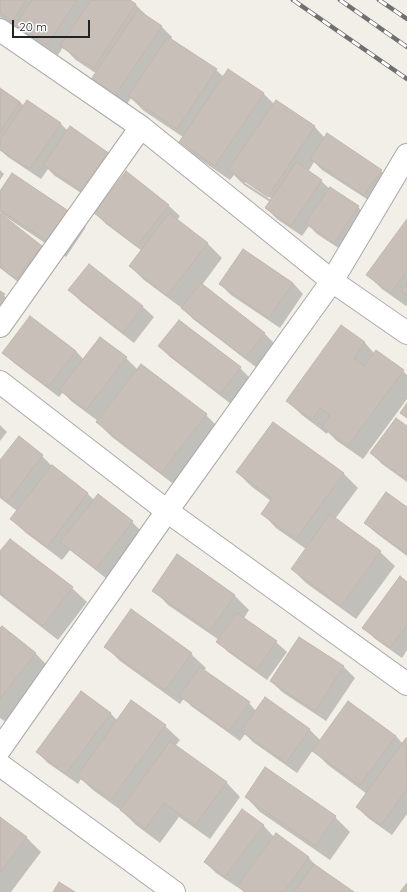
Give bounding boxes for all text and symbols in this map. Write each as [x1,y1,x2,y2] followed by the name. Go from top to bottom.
[14,12,92,38] scale bar
[19,19,47,34] text: 20 m

